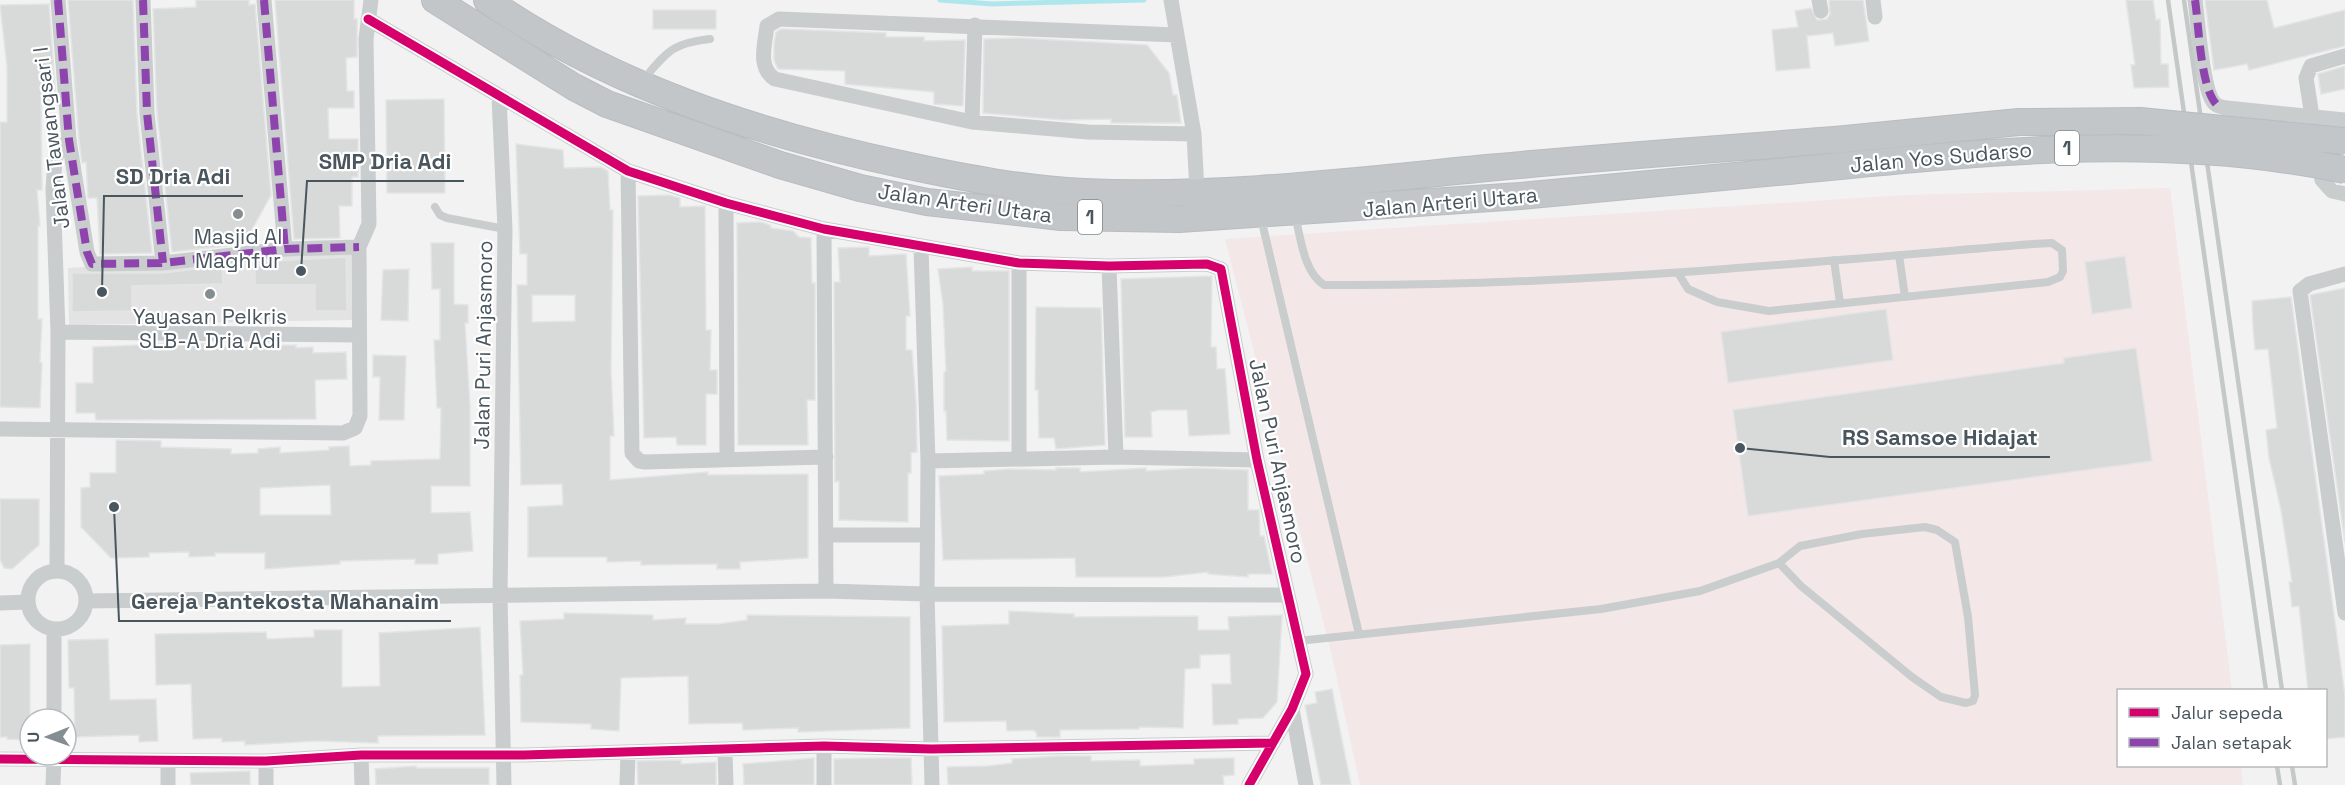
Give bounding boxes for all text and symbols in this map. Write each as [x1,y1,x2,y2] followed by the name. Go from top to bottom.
[26,46,76,230] street label: Jalan Tawangsari I
[2055,131,2079,165] road number: 1
[1849,136,2033,178] street label: Jalan Yos Sudarso
[307,141,464,181] callout: SMP Dria Adi
[319,147,451,175] text: SMP Dria Adi
[104,156,243,196] callout: SD Dria Adi
[116,162,230,190] text: SD Dria Adi
[876,177,1054,229] street label: Jalan Arteri Utara
[1361,181,1539,223] street label: Jalan Arteri Utara
[1078,200,1102,234] road number: 1
[231,207,245,221] marker: Masjid Al Maghfur
[194,223,282,274] place label: Masjid Al Maghfur
[468,240,498,450] street label: Jalan Puri Anjasmoro
[203,287,217,301] marker: Yayasan Pelkris SLB-A Dria Adi
[133,303,287,354] place label: Yayasan Pelkris SLB-A Dria Adi
[1243,356,1313,566] street label: Jalan Puri Anjasmoro
[1830,417,2050,457] callout: RS Samsoe Hidajat
[1842,423,2038,451] text: RS Samsoe Hidajat
[119,581,451,621] callout: Gereja Pantekosta Mahanaim
[131,587,439,615] text: Gereja Pantekosta Mahanaim
[2117,689,2327,767] legend
[2171,701,2283,724] text: Jalur sepeda
[18,707,78,767] north arrow
[2171,731,2292,754] text: Jalan setapak
[23,732,44,743] text: U

